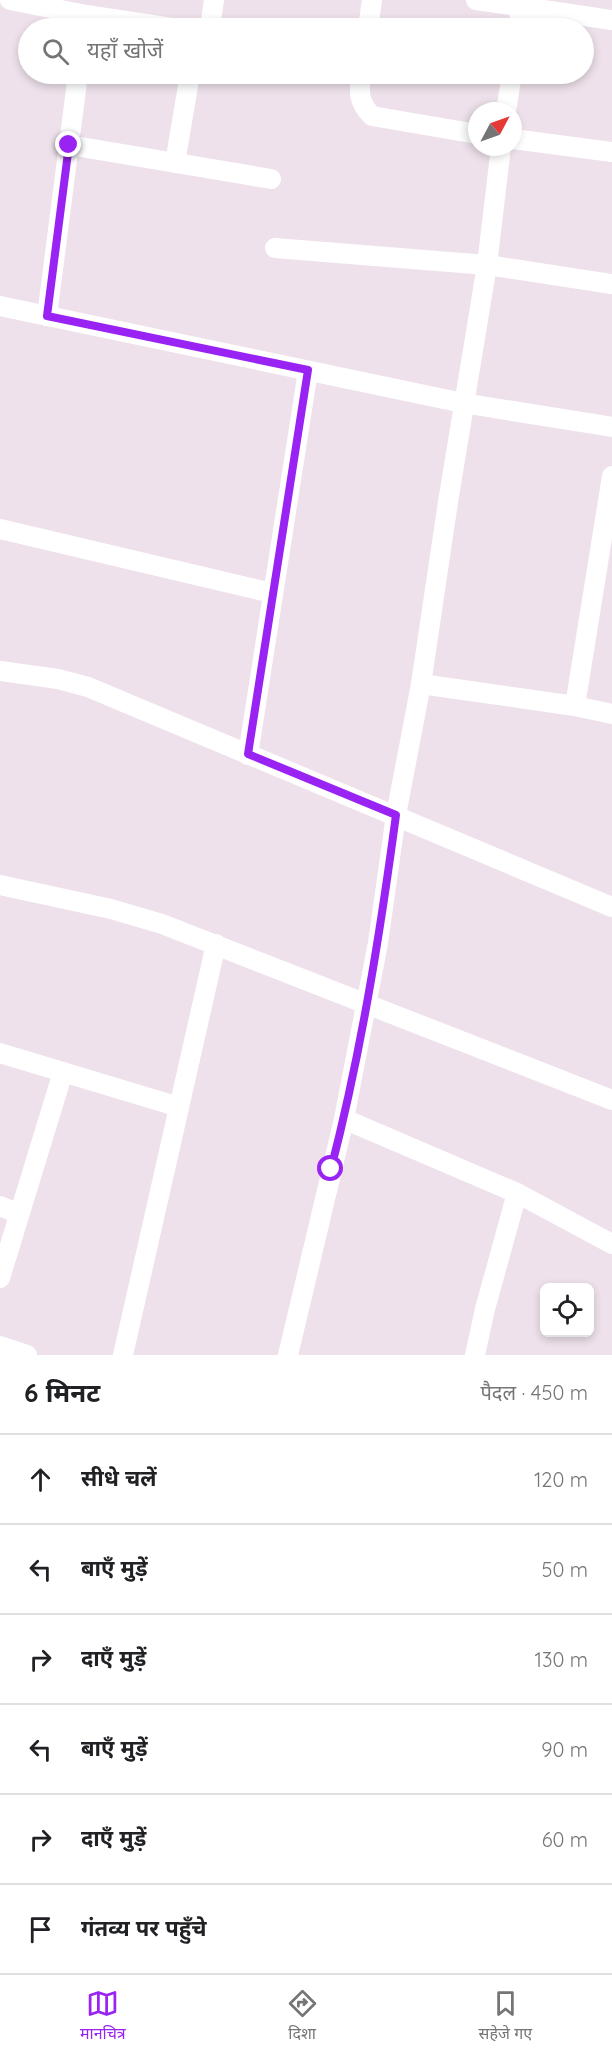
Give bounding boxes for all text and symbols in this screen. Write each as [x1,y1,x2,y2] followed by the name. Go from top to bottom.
[18,18,594,84] search box
[39,35,72,68] icon: search
[87,36,163,64] text: यहाँ खोजें
[468,102,522,156] north arrow
[55,131,81,157] route end
[317,1155,343,1181] route start
[540,1283,594,1337] map controls
[540,1283,594,1337] button: locate
[24,1376,100,1409] text: 6 मिनट
[480,1380,588,1405] text: पैदल · 450 m
[24,1463,57,1496] icon: ahead
[81,1464,157,1492] text: सीधे चलें
[534,1467,588,1492] text: 120 m
[24,1553,57,1586] icon: left
[81,1554,147,1582] text: बाएँ मुड़ें
[542,1557,588,1582] text: 50 m
[24,1643,57,1676] icon: right
[81,1644,146,1672] text: दाएँ मुड़ें
[535,1647,588,1672] text: 130 m
[24,1733,57,1766] icon: left
[81,1734,147,1762] text: बाएँ मुड़ें
[541,1737,588,1762] text: 90 m
[24,1823,57,1856] icon: right
[81,1824,146,1852] text: दाएँ मुड़ें
[542,1827,588,1852] text: 60 m
[24,1913,57,1946] icon: arrive
[81,1914,206,1942] text: गंतव्य पर पहुँचे
[80,1987,126,2046] tab: मानचित्र
[286,1987,319,2046] tab: दिशा
[479,1987,532,2046] tab: सहेजे गए

